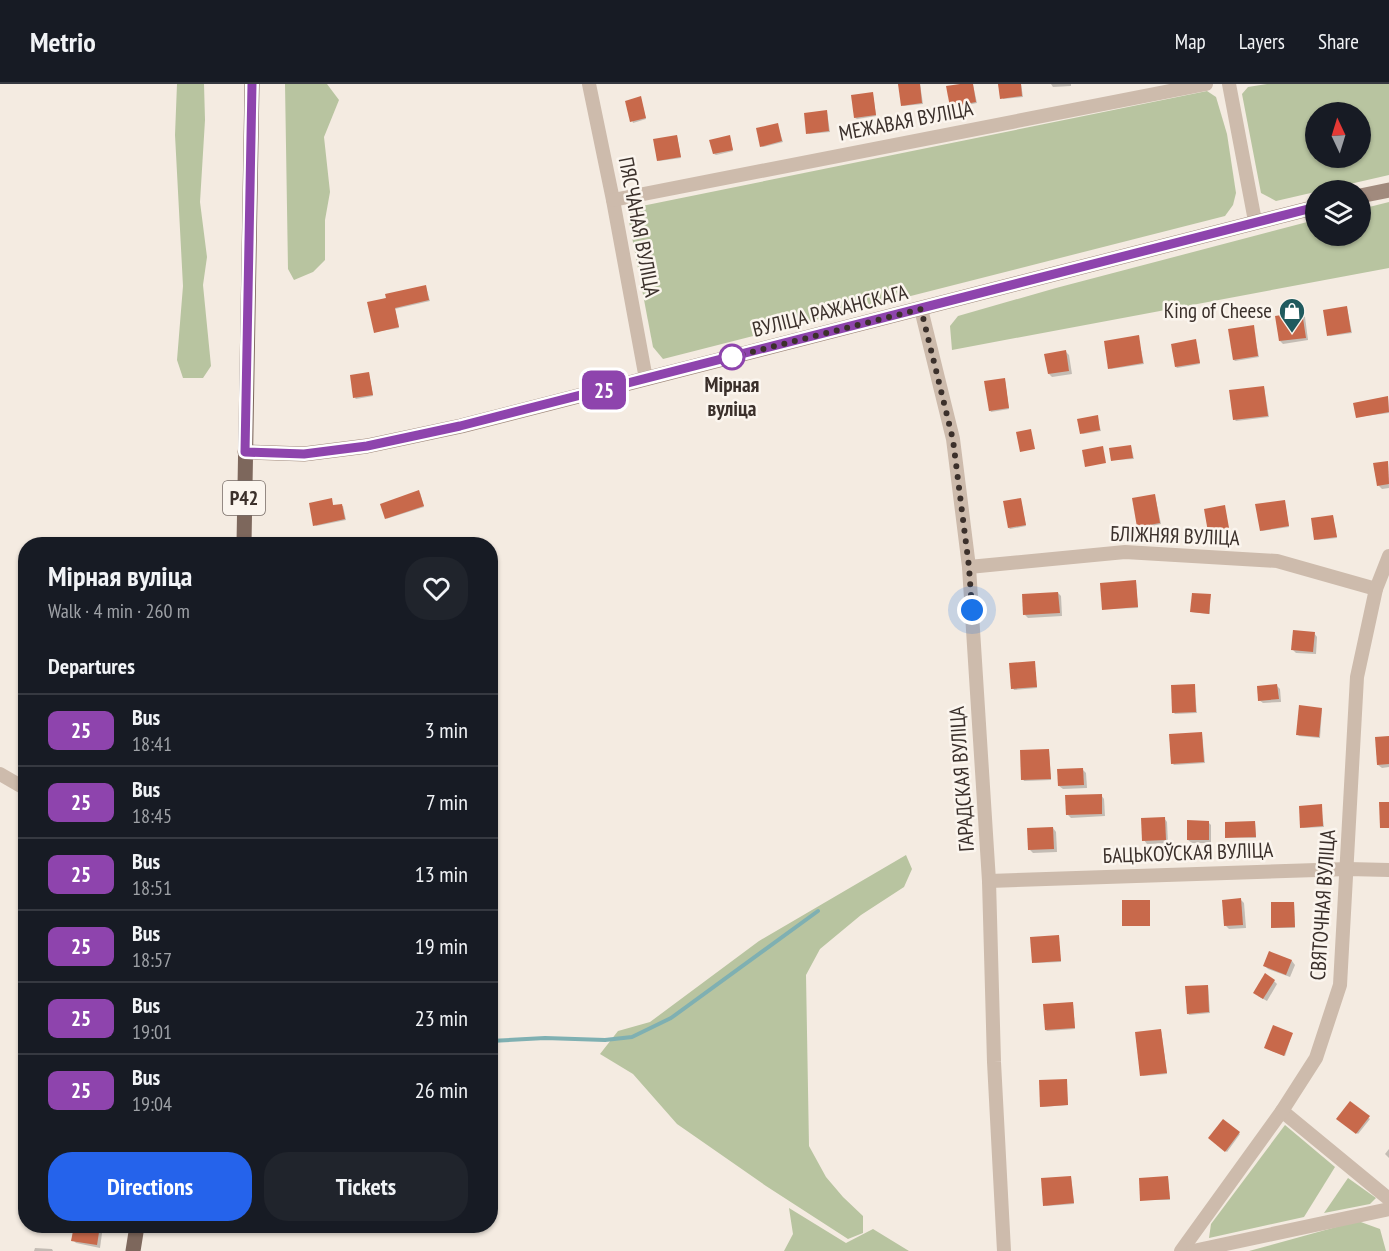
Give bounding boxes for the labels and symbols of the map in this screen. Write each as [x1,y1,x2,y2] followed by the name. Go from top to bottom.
[837,94,975,147] street label: МЕЖАВАЯ ВУЛІЦА
[1305,102,1371,168] north arrow
[613,155,666,299] street label: ПЯСЧАНАЯ ВУЛІЦА
[749,278,910,343] street label: ВУЛІЦА РАЖАНСКАГА
[1277,296,1307,334] shop icon: King of Cheese
[1164,297,1272,324] place label: King of Cheese
[719,344,745,370] marker: Мірная вуліца
[577,370,631,410] line badge: 25
[705,371,759,422] place label: Мірная вуліца
[223,481,265,515] road number: Р42
[1110,520,1240,551] street label: БЛІЖНЯЯ ВУЛІЦА
[957,595,987,625] your location
[943,705,980,853] street label: ГАРАДСКАЯ ВУЛІЦА
[1304,829,1341,981] street label: СВЯТОЧНАЯ ВУЛІЦА
[1102,836,1274,869] street label: БАЦЬКОЎСКАЯ ВУЛІЦА

